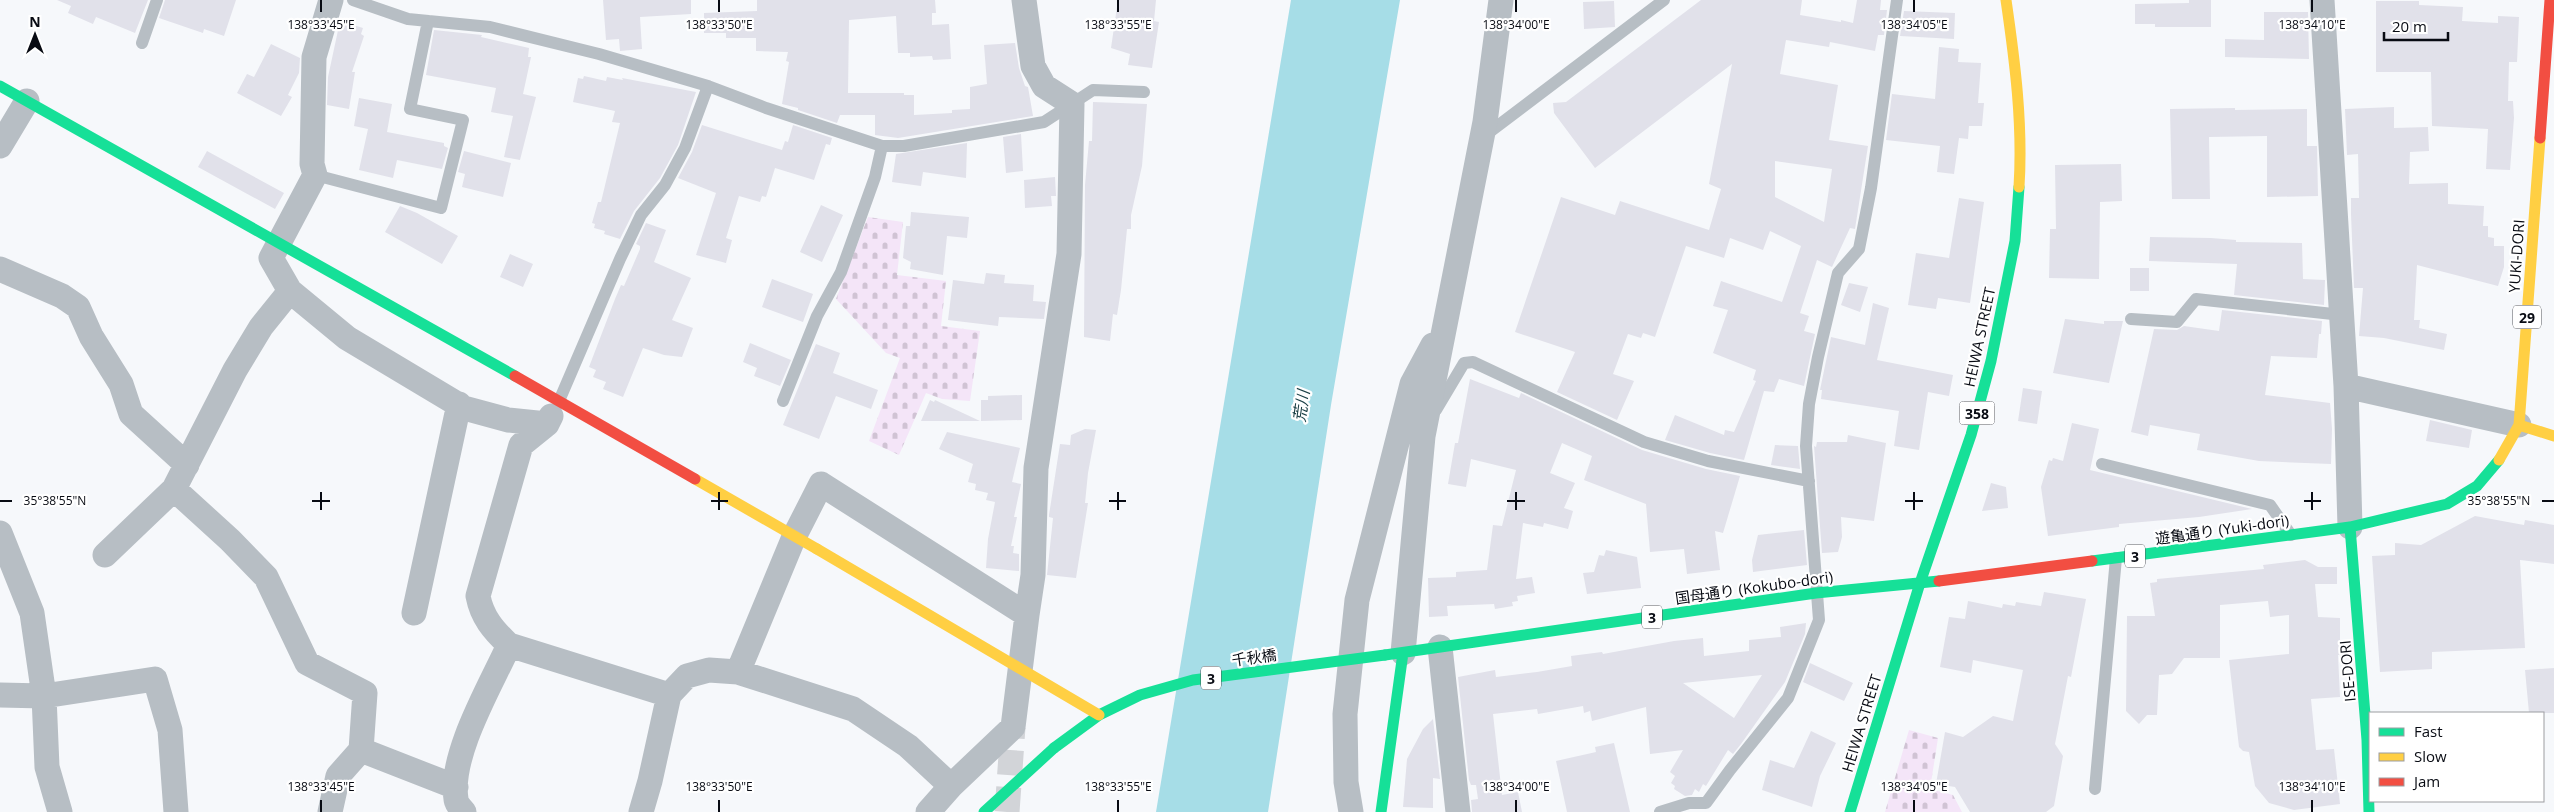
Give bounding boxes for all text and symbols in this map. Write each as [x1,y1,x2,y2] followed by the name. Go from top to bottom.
[10,10,60,60] north arrow
[2384,10,2448,42] scale bar
[29,12,41,31] text: N
[287,16,355,33] text: 138°33'45"E
[685,16,753,33] text: 138°33'50"E
[1084,16,1152,33] text: 138°33'55"E
[1482,16,1550,33] text: 138°34'00"E
[1880,16,1948,33] text: 138°34'05"E
[2278,16,2346,33] text: 138°34'10"E
[2392,16,2427,36] text: 20 m
[2503,219,2529,293] street label: YUKI-DORI
[1959,285,1999,389] street label: HEIWA STREET
[2513,306,2541,328] road number: 29
[1288,387,1314,423] water label: 荒川
[1960,402,1994,424] road number: 358
[24,492,86,509] text: 35°38'55"N
[2468,492,2530,509] text: 35°38'55"N
[2154,510,2290,548] street label: 遊亀通り (Yuki-dori)
[2125,544,2145,568] road number: 3
[1674,566,1834,608] street label: 国母通り (Kokubo-dori)
[1642,606,1662,628] road number: 3
[2334,639,2360,703] street label: ISE-DORI
[1230,644,1278,670] street label: 千秋橋
[1201,666,1221,690] road number: 3
[1837,671,1886,774] street label: HEIWA STREET
[2369,712,2544,802] legend
[2414,721,2443,741] text: Fast
[2414,746,2447,766] text: Slow
[2412,771,2440,791] text: Jam
[287,778,355,795] text: 138°33'45"E
[685,778,753,795] text: 138°33'50"E
[1084,778,1152,795] text: 138°33'55"E
[1482,778,1550,795] text: 138°34'00"E
[1880,778,1948,795] text: 138°34'05"E
[2278,778,2346,795] text: 138°34'10"E

